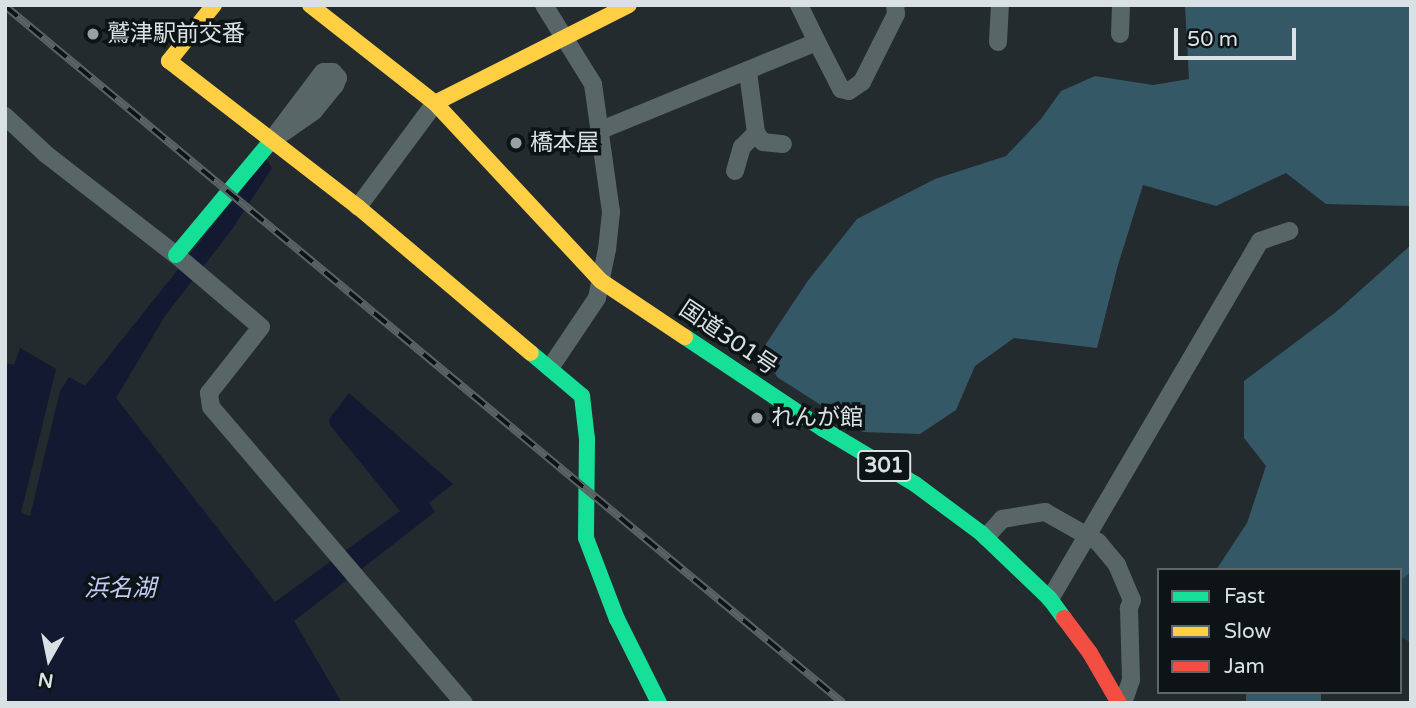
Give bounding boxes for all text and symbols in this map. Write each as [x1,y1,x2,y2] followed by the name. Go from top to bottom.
[1178,14,1300,58] scale bar
[107,20,245,48] place label: 鷲津駅前交番
[85,26,101,42] marker: 鷲津駅前交番
[1187,27,1238,52] text: 50 m
[530,129,599,157] place label: 橋本屋
[508,135,524,151] marker: 橋本屋
[674,295,782,381] street label: 国道301号
[771,404,863,432] place label: れんが館
[749,410,765,426] marker: れんが館
[856,448,912,484] road number: 301
[1157,568,1402,694] legend
[84,575,156,603] water label: 浜名湖
[1224,584,1265,609] text: Fast
[1224,619,1271,644] text: Slow
[14,624,84,694] north arrow
[1224,654,1265,679] text: Jam
[36,668,55,692] text: N

